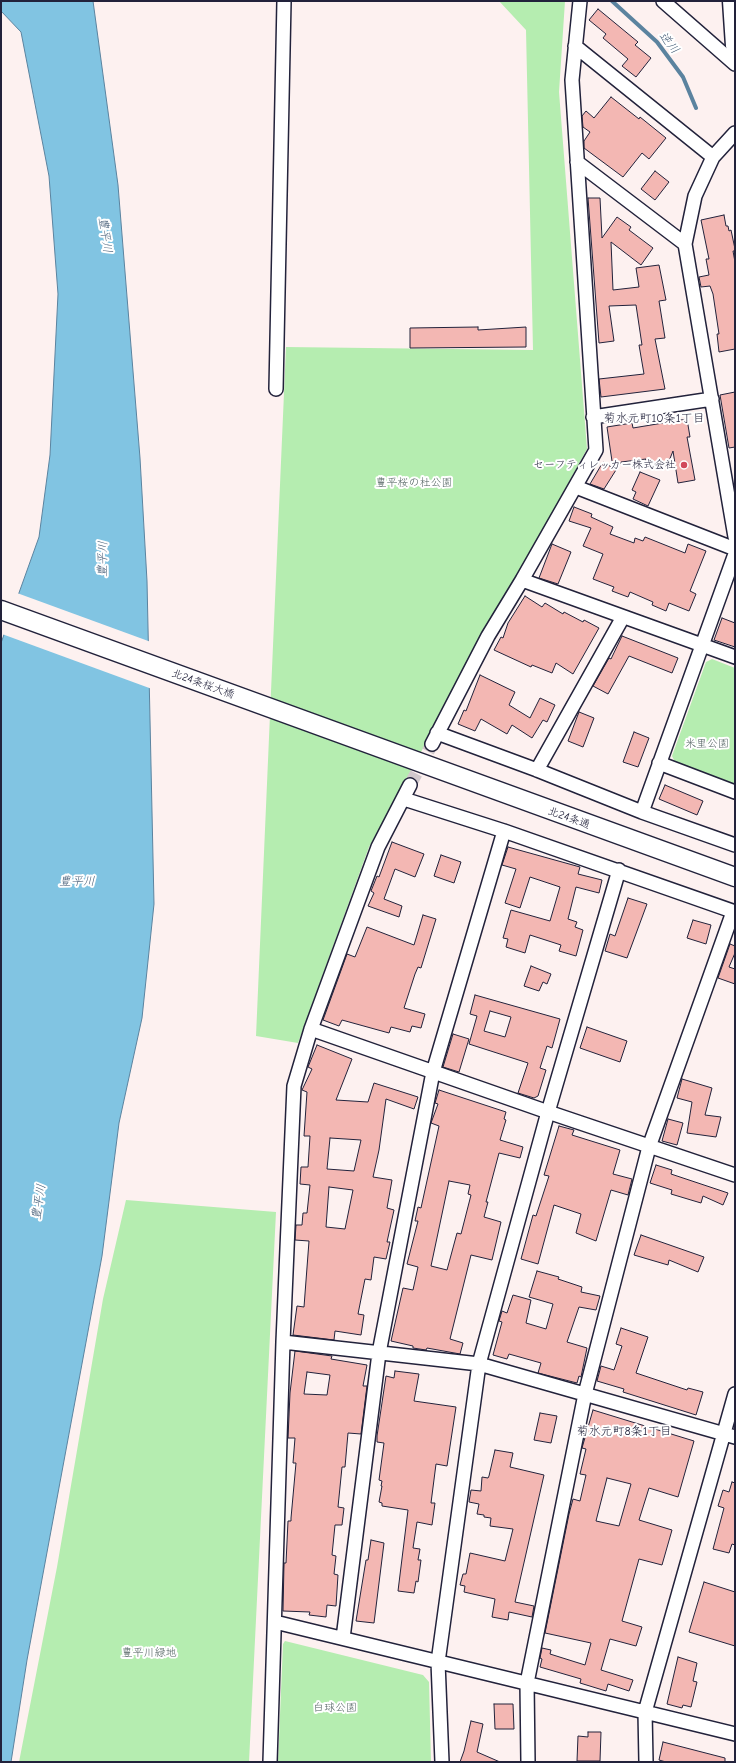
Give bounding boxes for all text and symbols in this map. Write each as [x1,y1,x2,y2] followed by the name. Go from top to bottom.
[656,29,682,57] water label: 逆川
[95,216,115,254] water label: 豊平川
[604,412,704,426] district label: 菊水元町10条1丁目
[533,458,676,472] place label: セーフティレッカー株式会社
[679,460,689,470] marker: セーフティレッカー株式会社
[376,476,452,490] park label: 豊平桜の杜公園
[95,541,111,577] water label: 豊平川
[170,667,236,701] street label: 北24条桜大橋
[685,737,729,751] park label: 米里公園
[546,804,592,832] street label: 北24条通
[59,875,95,889] water label: 豊平川
[29,1183,49,1221] water label: 豊平川
[577,1425,671,1439] district label: 菊水元町8条1丁目
[122,1646,176,1660] park label: 豊平川緑地
[313,1701,357,1715] park label: 白球公園

